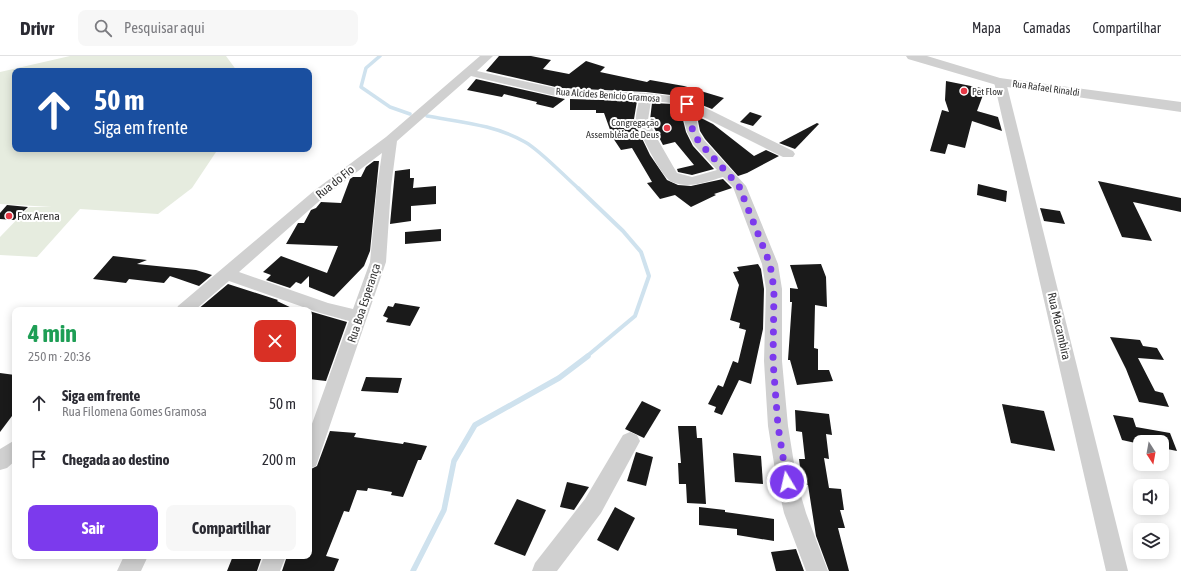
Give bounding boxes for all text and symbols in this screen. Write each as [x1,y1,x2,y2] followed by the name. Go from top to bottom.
[78,10,358,46] search box
[20,17,54,39] text: Drivr
[92,17,114,39] icon: search
[124,19,205,36] text: Pesquisar aqui
[972,20,1001,36] text: Mapa
[1023,20,1071,36] text: Camadas
[1093,20,1161,36] text: Compartilhar
[1012,78,1080,98] street label: Rua Rafael Rinaldi
[28,84,80,136] icon: ahead
[94,84,144,116] text: 50 m
[555,86,661,104] street label: Rua Alcides Benicio Gramosa
[959,86,969,96] marker: Pet Flow
[972,86,1003,97] place label: Pet Flow
[670,87,704,121] pin
[676,93,698,115] icon: arrive
[94,117,188,138] text: Siga em frente
[586,117,659,140] place label: Congregação Assembléia de Deus
[662,123,672,133] marker: Congregação Assembléia de Deus
[313,162,357,202] street label: Rua do Fio
[17,209,60,223] place label: Fox Arena
[4,211,14,221] marker: Fox Arena
[345,261,383,345] street label: Rua Boa Esperança
[1044,291,1074,361] street label: Rua Macambira
[28,320,77,347] text: 4 min
[254,320,296,362] button: close
[28,349,91,364] text: 250 m · 20:36
[62,387,140,404] text: Siga em frente
[28,392,50,414] icon: ahead
[269,395,296,412] text: 50 m
[62,404,207,419] text: Rua Filomena Gomes Gramosa
[1133,435,1169,471] north arrow
[1133,435,1169,559] map controls
[28,448,50,470] icon: arrive
[62,451,170,468] text: Chegada ao destino
[262,451,296,468] text: 200 m
[766,461,808,503] position arrow
[1133,479,1169,515] button: sound
[28,505,158,551] button: Sair
[166,505,296,551] button: Compartilhar
[1133,523,1169,559] button: layers

